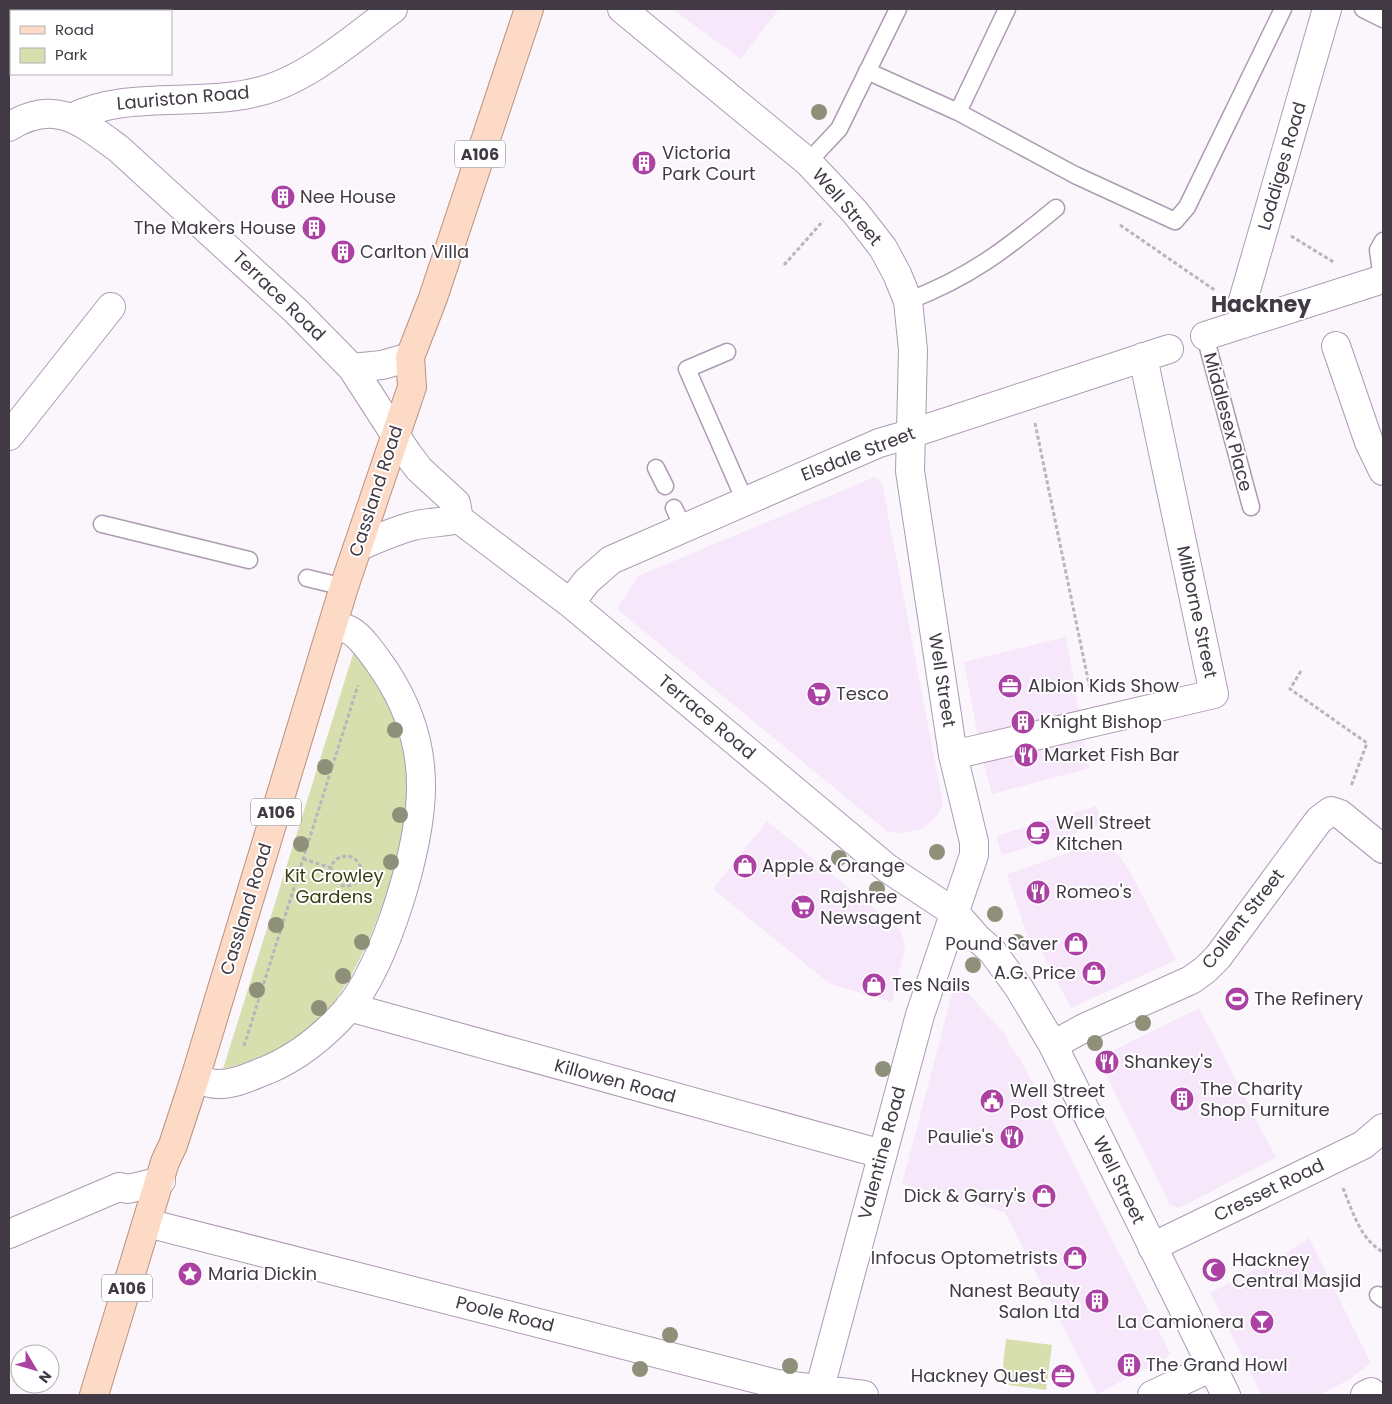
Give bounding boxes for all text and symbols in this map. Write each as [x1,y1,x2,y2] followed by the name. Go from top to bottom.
[10,10,172,75] legend
[55,19,94,40] text: Road
[55,44,87,65] text: Park
[116,79,250,116] street label: Lauriston Road
[1251,99,1312,233] street label: Loddiges Road
[455,140,505,168] road number: A106
[662,140,756,186] place label: Victoria Park Court
[631,150,657,176] building icon: Victoria Park Court
[807,163,888,251] street label: Well Street
[270,184,296,210] building icon: Nee House
[300,184,396,209] place label: Nee House
[134,215,296,240] place label: The Makers House
[301,215,327,241] building icon: The Makers House
[330,239,356,265] building icon: Carlton Villa
[360,239,469,264] place label: Carlton Villa
[227,245,331,346] street label: Terrace Road
[1211,289,1311,320] district label: Hackney
[1198,350,1259,494] street label: Middlesex Place
[797,420,919,487] street label: Elsdale Street
[343,422,409,560] street label: Cassland Road
[1171,543,1224,680] street label: Milborne Street
[923,631,962,729] street label: Well Street
[653,668,761,765] street label: Terrace Road
[997,673,1023,699] office icon: Albion Kids Show
[1028,673,1179,698] place label: Albion Kids Show
[806,681,832,707] supermarket icon: Tesco
[836,681,889,706] place label: Tesco
[1010,709,1036,735] building icon: Knight Bishop
[1040,709,1162,734] place label: Knight Bishop
[1013,742,1039,768] restaurant icon: Market Fish Bar
[1044,742,1180,767] place label: Market Fish Bar
[251,799,301,826] road number: A106
[1056,810,1151,856] place label: Well Street Kitchen
[1025,820,1051,846] cafe icon: Well Street Kitchen
[214,840,277,978] street label: Cassland Road
[732,853,758,879] shop icon: Apple & Orange
[762,853,905,878] place label: Apple & Orange
[284,863,384,909] park label: Kit Crowley Gardens
[1196,863,1290,974] street label: Collent Street
[1025,879,1051,905] restaurant icon: Romeo's
[1056,879,1132,904] place label: Romeo's
[820,884,922,930] place label: Rajshree Newsagent
[790,894,816,920] supermarket icon: Rajshree Newsagent
[945,931,1058,956] place label: Pound Saver
[1063,931,1089,957] shop icon: Pound Saver
[994,960,1076,985] place label: A.G. Price
[1081,960,1107,986] shop icon: A.G. Price
[861,972,887,998] shop icon: Tes Nails
[892,972,970,997] place label: Tes Nails
[1224,986,1250,1012] sports icon: The Refinery
[1254,986,1363,1011] place label: The Refinery
[1094,1049,1120,1075] restaurant icon: Shankey's
[1124,1049,1213,1074] place label: Shankey's
[552,1052,679,1109] street label: Killowen Road
[1200,1076,1330,1122] place label: The Charity Shop Furniture
[1010,1078,1105,1124] place label: Well Street Post Office
[852,1084,911,1222] street label: Valentine Road
[1169,1086,1195,1112] building icon: The Charity Shop Furniture
[979,1088,1005,1114] public building icon: Well Street Post Office
[928,1124,994,1149] place label: Paulie's
[999,1124,1025,1150] restaurant icon: Paulie's
[1087,1132,1152,1228] street label: Well Street
[1209,1152,1328,1227] street label: Cresset Road
[904,1183,1026,1208] place label: Dick & Garry's
[1031,1183,1057,1209] shop icon: Dick & Garry's
[871,1245,1058,1270] place label: Infocus Optometrists
[1062,1245,1088,1271] shop icon: Infocus Optometrists
[1232,1247,1361,1293] place label: Hackney Central Masjid
[1201,1257,1227,1283] mosque icon: Hackney Central Masjid
[177,1261,203,1287] place icon: Maria Dickin
[208,1261,317,1286] place label: Maria Dickin
[102,1275,152,1302] road number: A106
[949,1278,1080,1324] place label: Nanest Beauty Salon Ltd
[1084,1288,1110,1314] building icon: Nanest Beauty Salon Ltd
[453,1289,557,1338] street label: Poole Road
[1117,1309,1244,1334] place label: La Camionera
[1249,1309,1275,1335] bar icon: La Camionera
[10,1344,60,1394] north arrow
[1116,1352,1142,1378] building icon: The Grand Howl
[1146,1352,1288,1377] place label: The Grand Howl
[911,1363,1046,1388] place label: Hackney Quest
[1050,1363,1076,1389] office icon: Hackney Quest
[34,1367,56,1387] text: N

